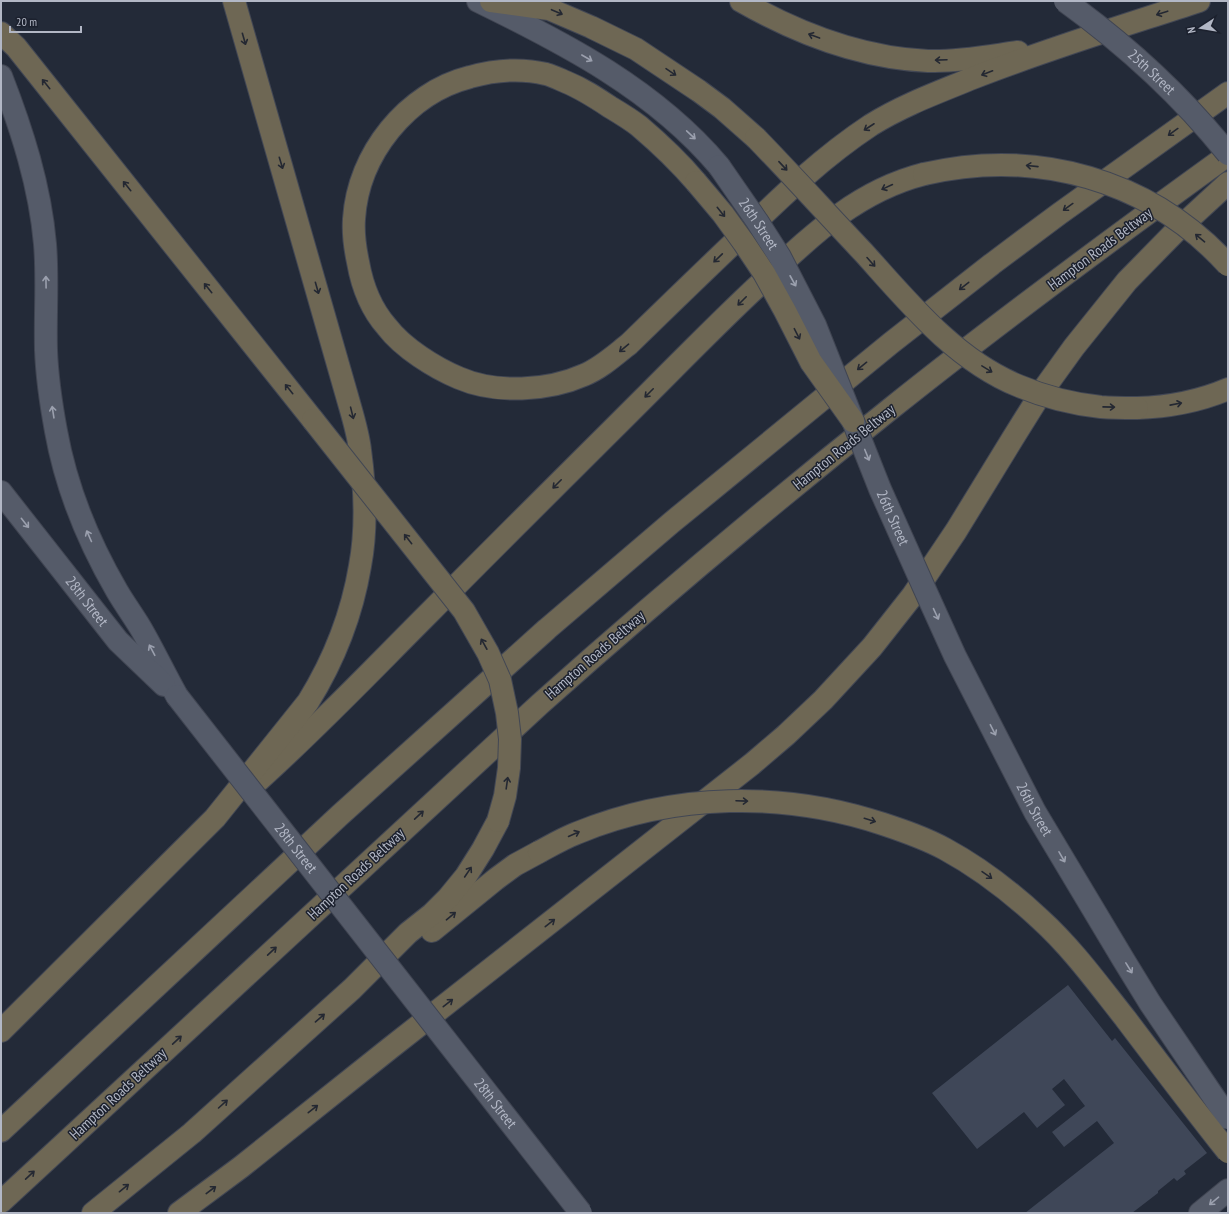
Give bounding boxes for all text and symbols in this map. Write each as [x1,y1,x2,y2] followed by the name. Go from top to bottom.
[10,8,81,34] scale bar
[1181,8,1221,48] north arrow
[550,9,562,16] one-way arrow
[1155,10,1168,17] one-way arrow
[16,14,37,29] text: 20 m
[1184,26,1199,34] text: N
[809,31,821,39] one-way arrow
[241,32,248,45] one-way arrow
[1124,45,1180,99] street label: 25th Street
[581,54,593,62] one-way arrow
[935,56,948,64] one-way arrow
[666,68,677,76] one-way arrow
[982,70,994,78] one-way arrow
[41,79,50,90] one-way arrow
[864,123,875,131] one-way arrow
[1168,128,1179,136] one-way arrow
[685,131,696,140] one-way arrow
[278,157,285,170] one-way arrow
[778,161,788,171] one-way arrow
[1026,163,1039,170] one-way arrow
[122,180,131,191] one-way arrow
[881,184,893,191] one-way arrow
[735,194,783,253] street label: 26th Street
[1044,203,1156,294] street label: Hampton Roads Beltway
[1063,203,1074,212] one-way arrow
[717,207,725,218] one-way arrow
[1195,234,1205,243] one-way arrow
[713,253,723,262] one-way arrow
[867,257,876,267] one-way arrow
[789,275,797,287] one-way arrow
[42,276,50,289] one-way arrow
[204,282,212,293] one-way arrow
[314,282,321,295] one-way arrow
[959,282,970,290] one-way arrow
[737,296,747,306] one-way arrow
[794,328,801,340] one-way arrow
[619,343,630,352] one-way arrow
[857,362,867,371] one-way arrow
[981,365,993,373] one-way arrow
[285,384,293,395] one-way arrow
[644,388,654,398] one-way arrow
[789,399,899,494] street label: Hampton Roads Beltway
[1169,399,1182,407] one-way arrow
[1102,404,1115,411] one-way arrow
[49,406,57,419] one-way arrow
[348,407,356,420] one-way arrow
[863,448,871,460] one-way arrow
[552,479,562,489] one-way arrow
[873,487,914,548] street label: 26th Street
[21,517,29,528] one-way arrow
[85,530,92,542] one-way arrow
[403,534,412,545] one-way arrow
[62,572,113,630] street label: 28th Street
[541,606,649,703] street label: Hampton Roads Beltway
[933,607,940,619] one-way arrow
[479,638,487,650] one-way arrow
[148,644,155,656] one-way arrow
[990,724,997,736] one-way arrow
[503,777,511,790] one-way arrow
[1012,779,1057,839] street label: 26th Street
[735,797,748,805] one-way arrow
[414,811,424,820] one-way arrow
[863,817,876,824] one-way arrow
[271,819,322,877] street label: 28th Street
[303,824,408,923] street label: Hampton Roads Beltway
[568,830,580,837] one-way arrow
[1058,851,1066,863] one-way arrow
[464,867,472,878] one-way arrow
[981,871,992,879] one-way arrow
[445,911,456,920] one-way arrow
[545,918,556,927] one-way arrow
[267,947,277,956] one-way arrow
[1124,963,1133,974] one-way arrow
[442,998,453,1007] one-way arrow
[315,1013,325,1022] one-way arrow
[171,1035,182,1044] one-way arrow
[65,1044,170,1143] street label: Hampton Roads Beltway
[470,1074,521,1132] street label: 28th Street
[218,1100,228,1109] one-way arrow
[307,1105,318,1114] one-way arrow
[25,1171,35,1180] one-way arrow
[118,1184,129,1193] one-way arrow
[205,1185,216,1194] one-way arrow
[1208,1197,1219,1206] one-way arrow

